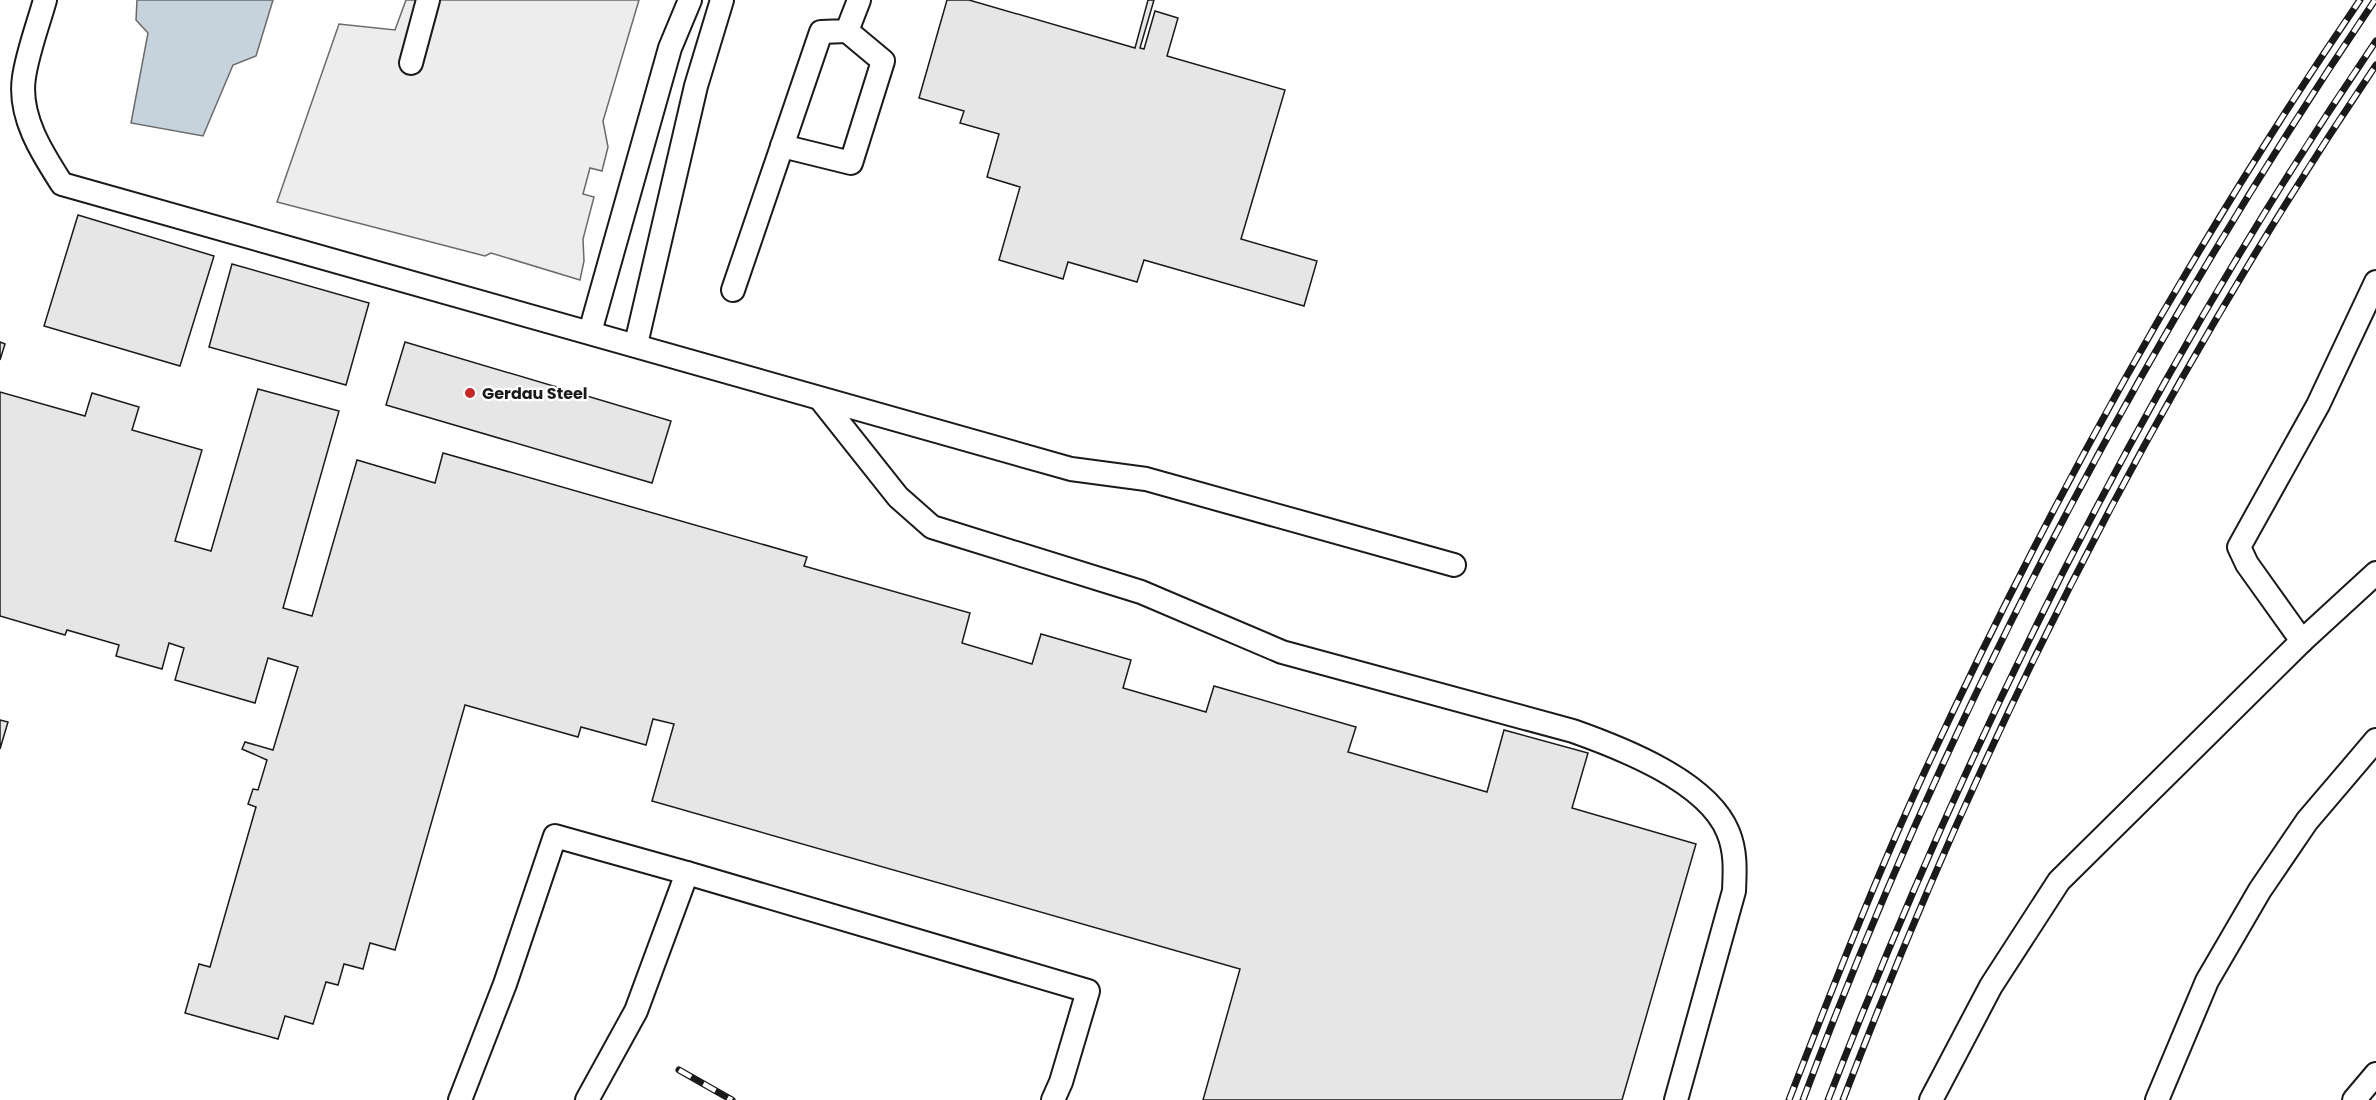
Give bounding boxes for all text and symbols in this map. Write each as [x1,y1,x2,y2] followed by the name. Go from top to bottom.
[482,382,588,405] place label: Gerdau Steel
[463,386,477,400] marker: Gerdau Steel

